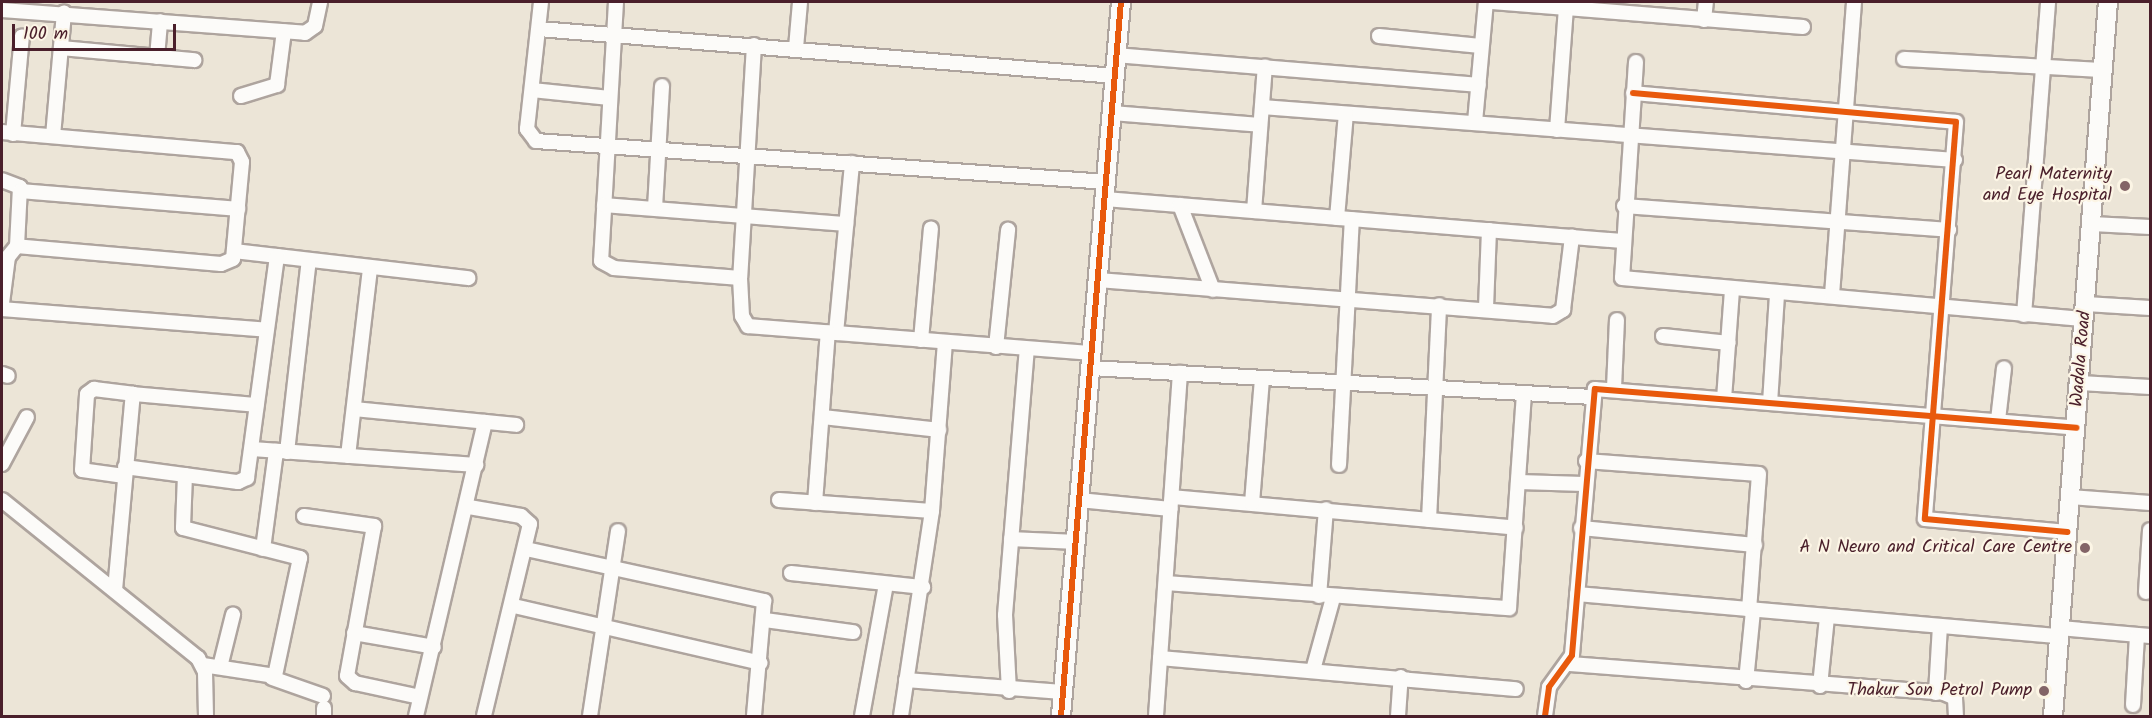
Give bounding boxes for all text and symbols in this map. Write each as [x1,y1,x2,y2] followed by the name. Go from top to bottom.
[15,12,178,50] scale bar
[23,20,68,49] text: 100 m
[1983,165,2112,207] place label: Pearl Maternity and Eye Hospital
[2116,177,2134,195] marker: Pearl Maternity and Eye Hospital
[2067,310,2097,408] street label: Wadala Road
[1800,537,2072,559] place label: A N Neuro and Critical Care Centre
[2076,539,2094,557] marker: A N Neuro and Critical Care Centre
[1848,680,2032,702] place label: Thakur Son Petrol Pump
[2037,684,2051,698] marker: Thakur Son Petrol Pump

